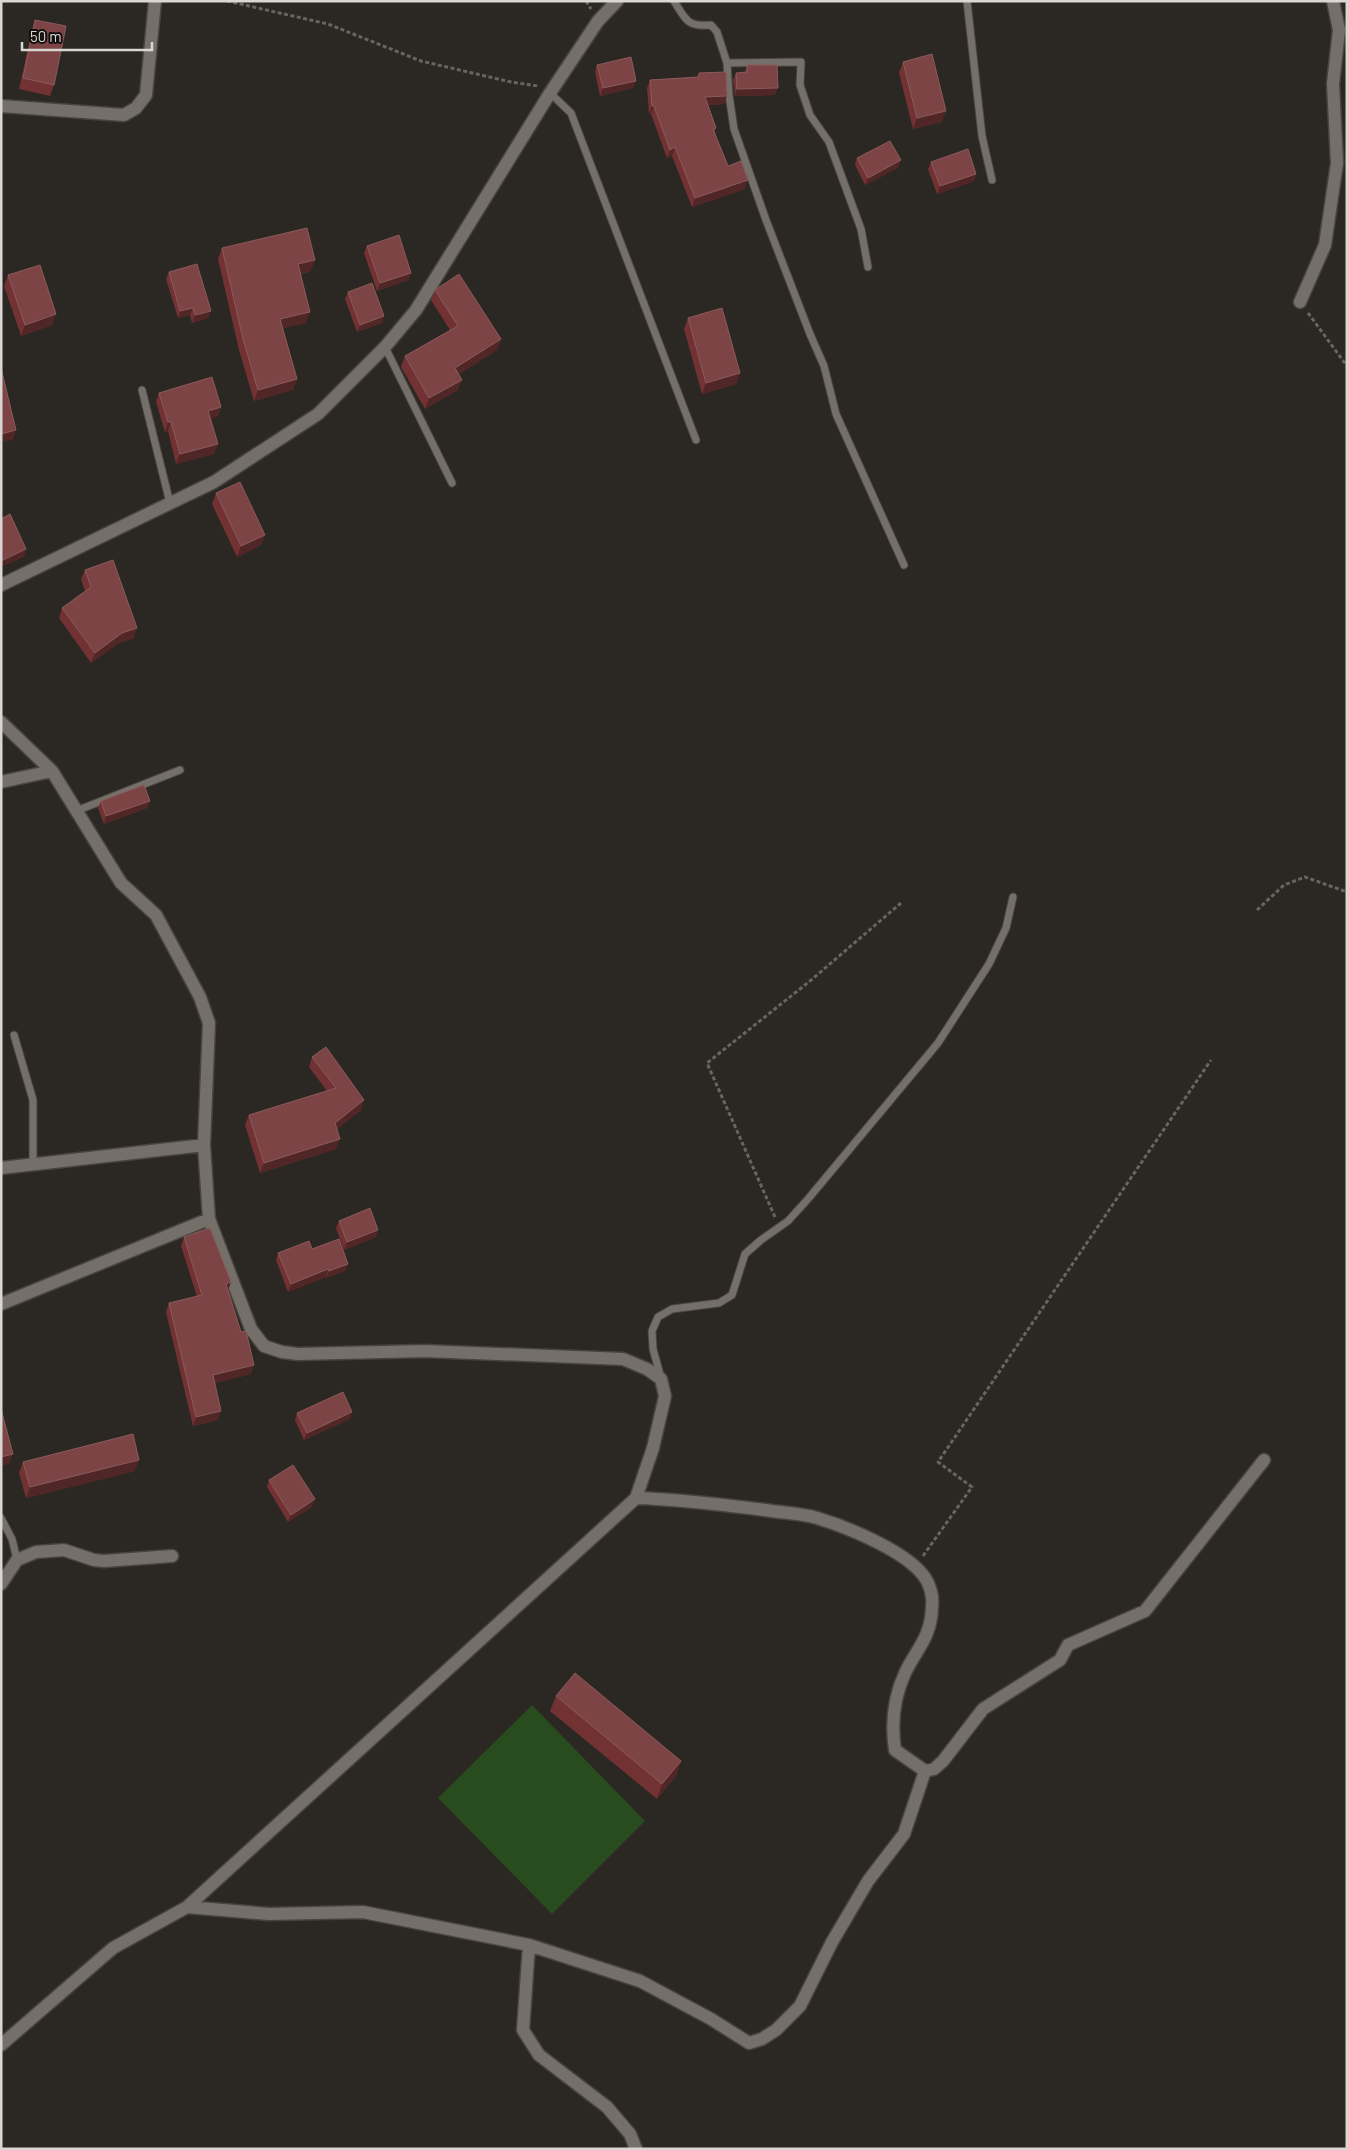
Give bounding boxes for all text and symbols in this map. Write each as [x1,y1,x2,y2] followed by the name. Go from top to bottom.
[22,20,152,52] scale bar
[30,27,62,45] text: 50 m

